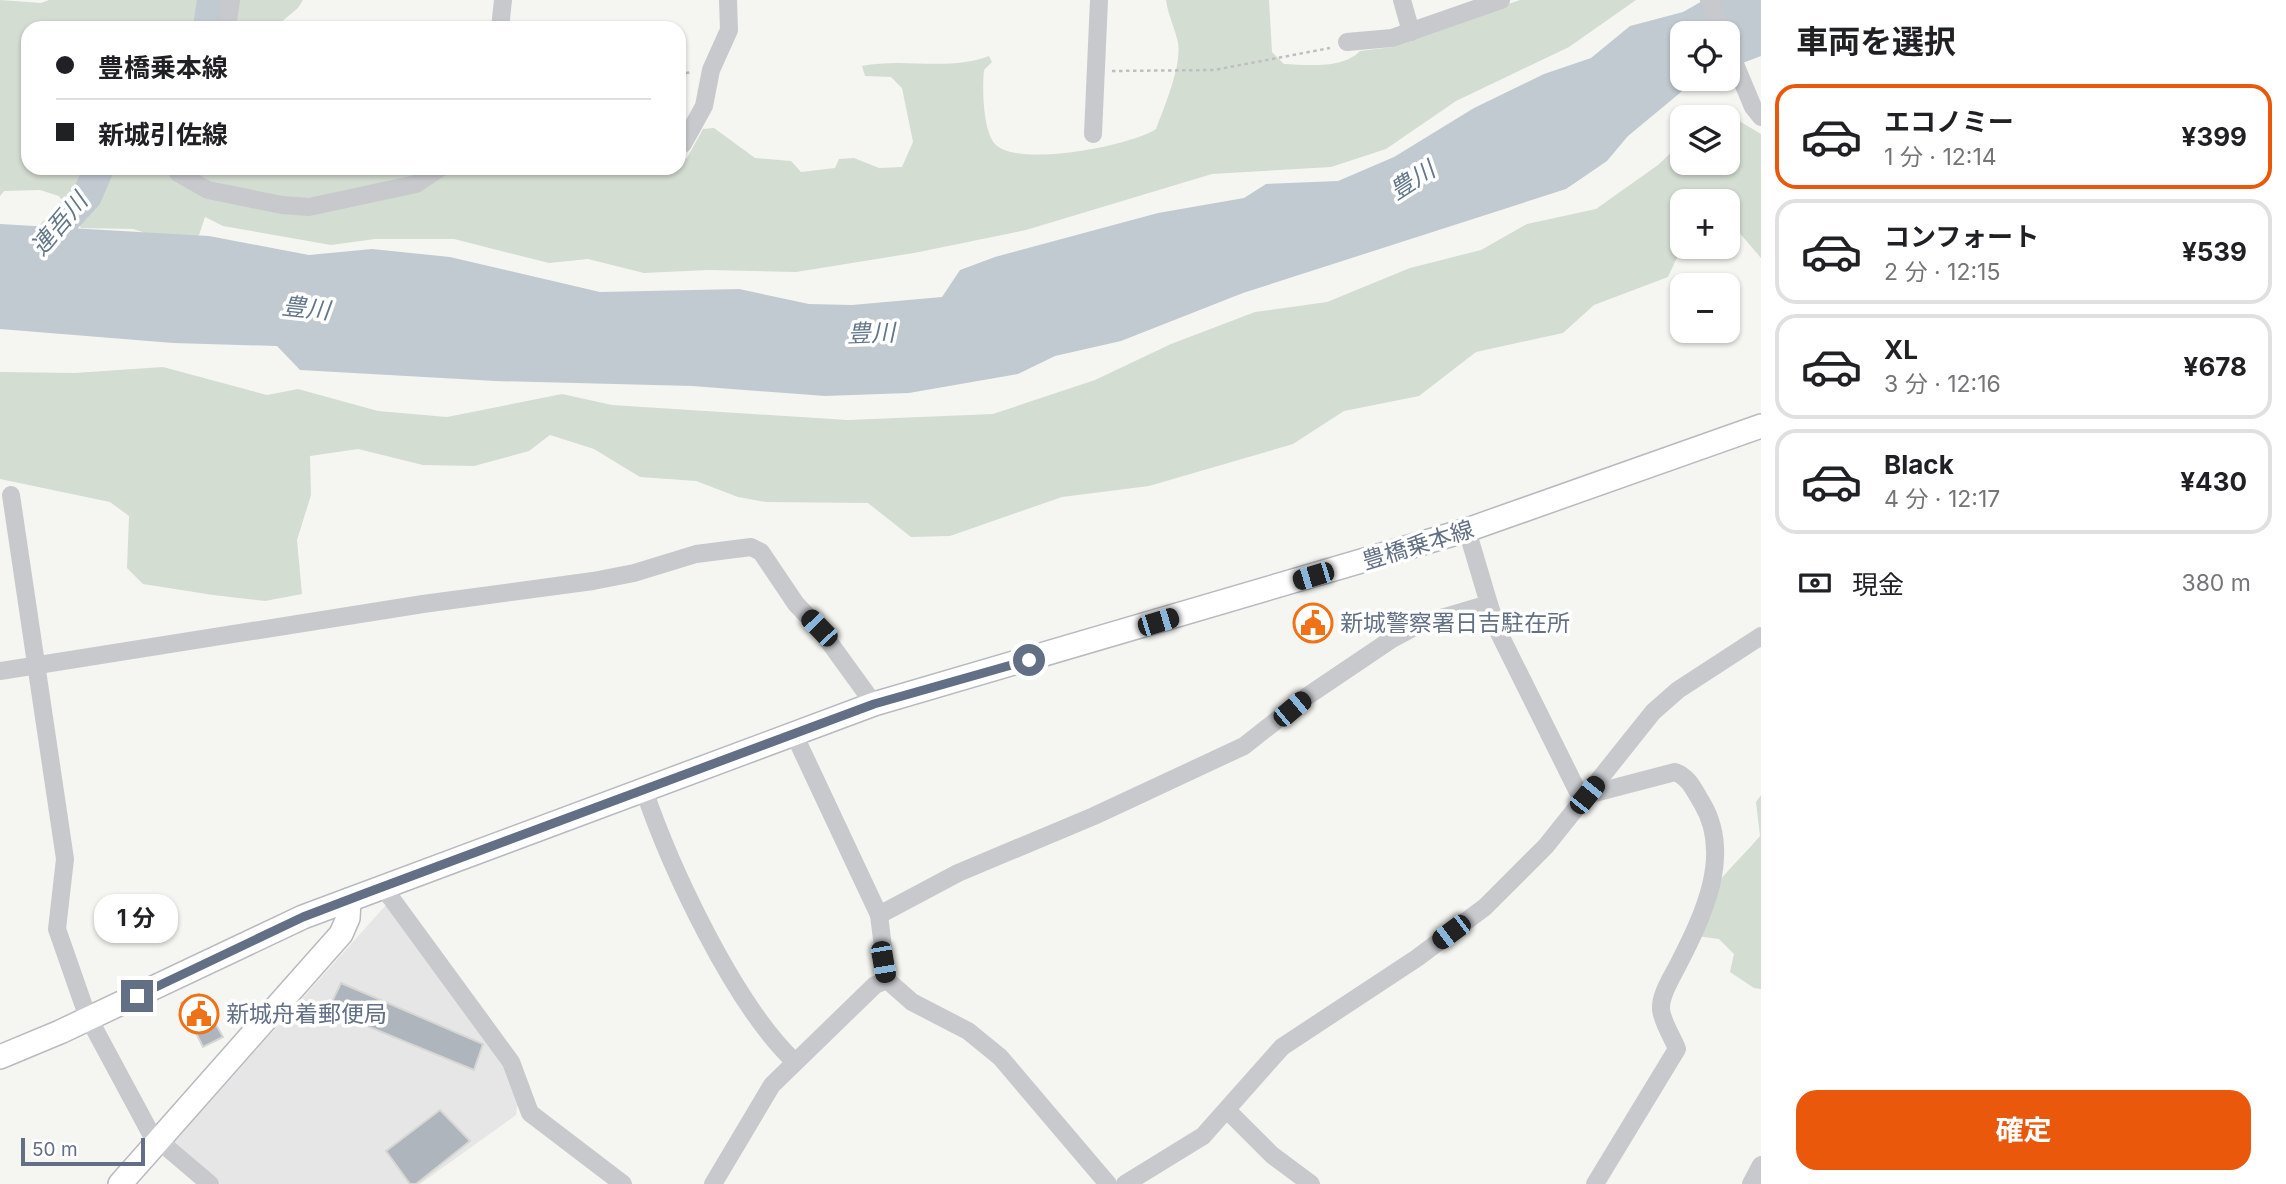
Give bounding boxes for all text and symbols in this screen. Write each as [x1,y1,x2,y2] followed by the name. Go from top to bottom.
[1670,21,1740,343] map controls
[1670,21,1740,91] button: locate
[1796,22,1956,61] text: 車両を選択
[98,52,228,83] text: 豊橋乗本線
[1670,105,1740,175] button: layers
[1800,105,1863,168] icon: car
[1884,106,2014,137] text: エコノミー
[98,119,228,150] text: 新城引佐線
[2182,121,2247,152] text: ¥399
[1884,143,1997,171] text: 1 分 · 12:14
[1384,153,1443,205] water label: 豊川
[25,185,95,261] water label: 連吾川
[1670,189,1740,259] button: +
[1800,220,1863,283] icon: car
[1884,221,2039,252] text: コンフォート
[2182,236,2247,267] text: ¥539
[1884,258,2000,286] text: 2 分 · 12:15
[1670,273,1740,343] button: −
[281,291,334,325] water label: 豊川
[847,318,898,348] water label: 豊川
[1884,334,1918,365] text: XL
[1800,335,1863,398] icon: car
[2184,351,2247,382] text: ¥678
[1884,370,2001,398] text: 3 分 · 12:16
[1884,449,1954,480] text: Black
[1800,450,1863,513] icon: car
[2180,466,2247,497] text: ¥430
[1884,485,2000,513] text: 4 分 · 12:17
[1359,515,1477,575] street label: 豊橋乗本線
[1290,560,1337,592] car
[1796,564,1834,602] icon: cash
[1852,569,1904,600] text: 現金
[2181,569,2251,597] text: 380 m
[1292,602,1334,644] public building icon: 新城警察署日吉駐在所
[797,606,842,650] car
[1135,606,1182,638] car
[1340,609,1570,637] place label: 新城警察署日吉駐在所
[1013,644,1045,676] route start
[1270,687,1315,731] car
[1566,772,1609,818] car
[95,894,179,944] callout: 1 分
[117,904,155,932] text: 1 分
[1428,911,1475,953] car
[870,939,897,985] car
[121,980,153,1012] route end
[178,993,220,1035] public building icon: 新城舟着郵便局
[226,1000,387,1028] place label: 新城舟着郵便局
[1796,1090,2251,1170] button: 確定
[21,1135,145,1167] scale bar
[32,1138,78,1161] text: 50 m

